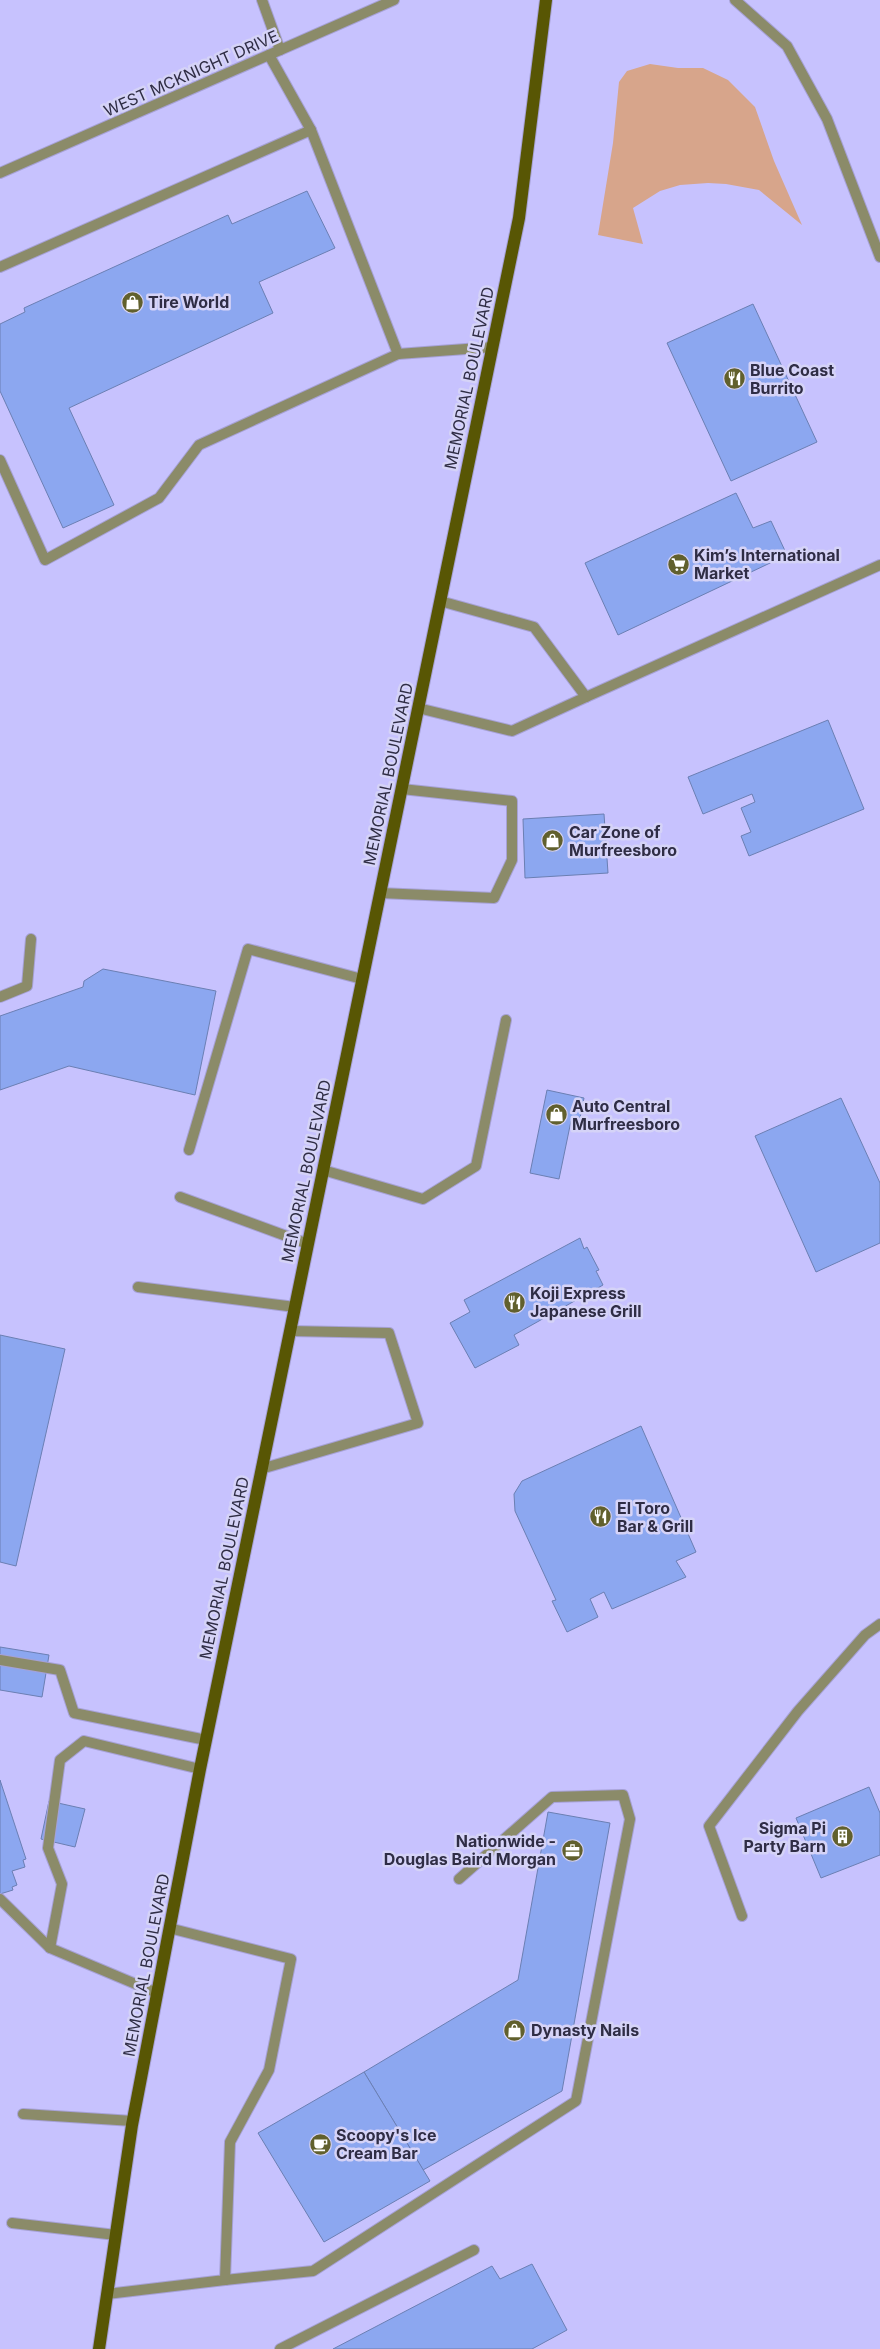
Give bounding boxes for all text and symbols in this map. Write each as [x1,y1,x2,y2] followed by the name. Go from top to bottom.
[101,25,281,121] street label: WEST MCKNIGHT DRIVE
[440,285,498,471] street label: MEMORIAL BOULEVARD
[120,290,144,314] shop icon: Tire World
[148,292,229,312] place label: Tire World
[750,360,834,398] place label: Blue Coast Burrito
[722,367,746,391] restaurant icon: Blue Coast Burrito
[694,545,840,583] place label: Kim’s International Market
[666,552,690,576] supermarket icon: Kim’s International Market
[359,681,417,867] street label: MEMORIAL BOULEVARD
[569,822,677,860] place label: Car Zone of Murfreesboro
[541,829,565,853] shop icon: Car Zone of Murfreesboro
[277,1078,335,1264] street label: MEMORIAL BOULEVARD
[572,1096,680,1134] place label: Auto Central Murfreesboro
[544,1103,568,1127] shop icon: Auto Central Murfreesboro
[530,1283,642,1321] place label: Koji Express Japanese Grill
[502,1290,526,1314] restaurant icon: Koji Express Japanese Grill
[195,1475,253,1661] street label: MEMORIAL BOULEVARD
[617,1498,693,1536] place label: El Toro Bar & Grill
[589,1505,613,1529] restaurant icon: El Toro Bar & Grill
[744,1818,826,1856] place label: Sigma Pi Party Barn
[830,1825,854,1849] building icon: Sigma Pi Party Barn
[384,1831,556,1869] place label: Nationwide - Douglas Baird Morgan
[560,1838,584,1862] office icon: Nationwide - Douglas Baird Morgan
[118,1872,174,2058] street label: MEMORIAL BOULEVARD
[503,2018,527,2042] shop icon: Dynasty Nails
[531,2020,639,2040] place label: Dynasty Nails
[336,2125,436,2163] place label: Scoopy's Ice Cream Bar
[308,2132,332,2156] cafe icon: Scoopy's Ice Cream Bar

